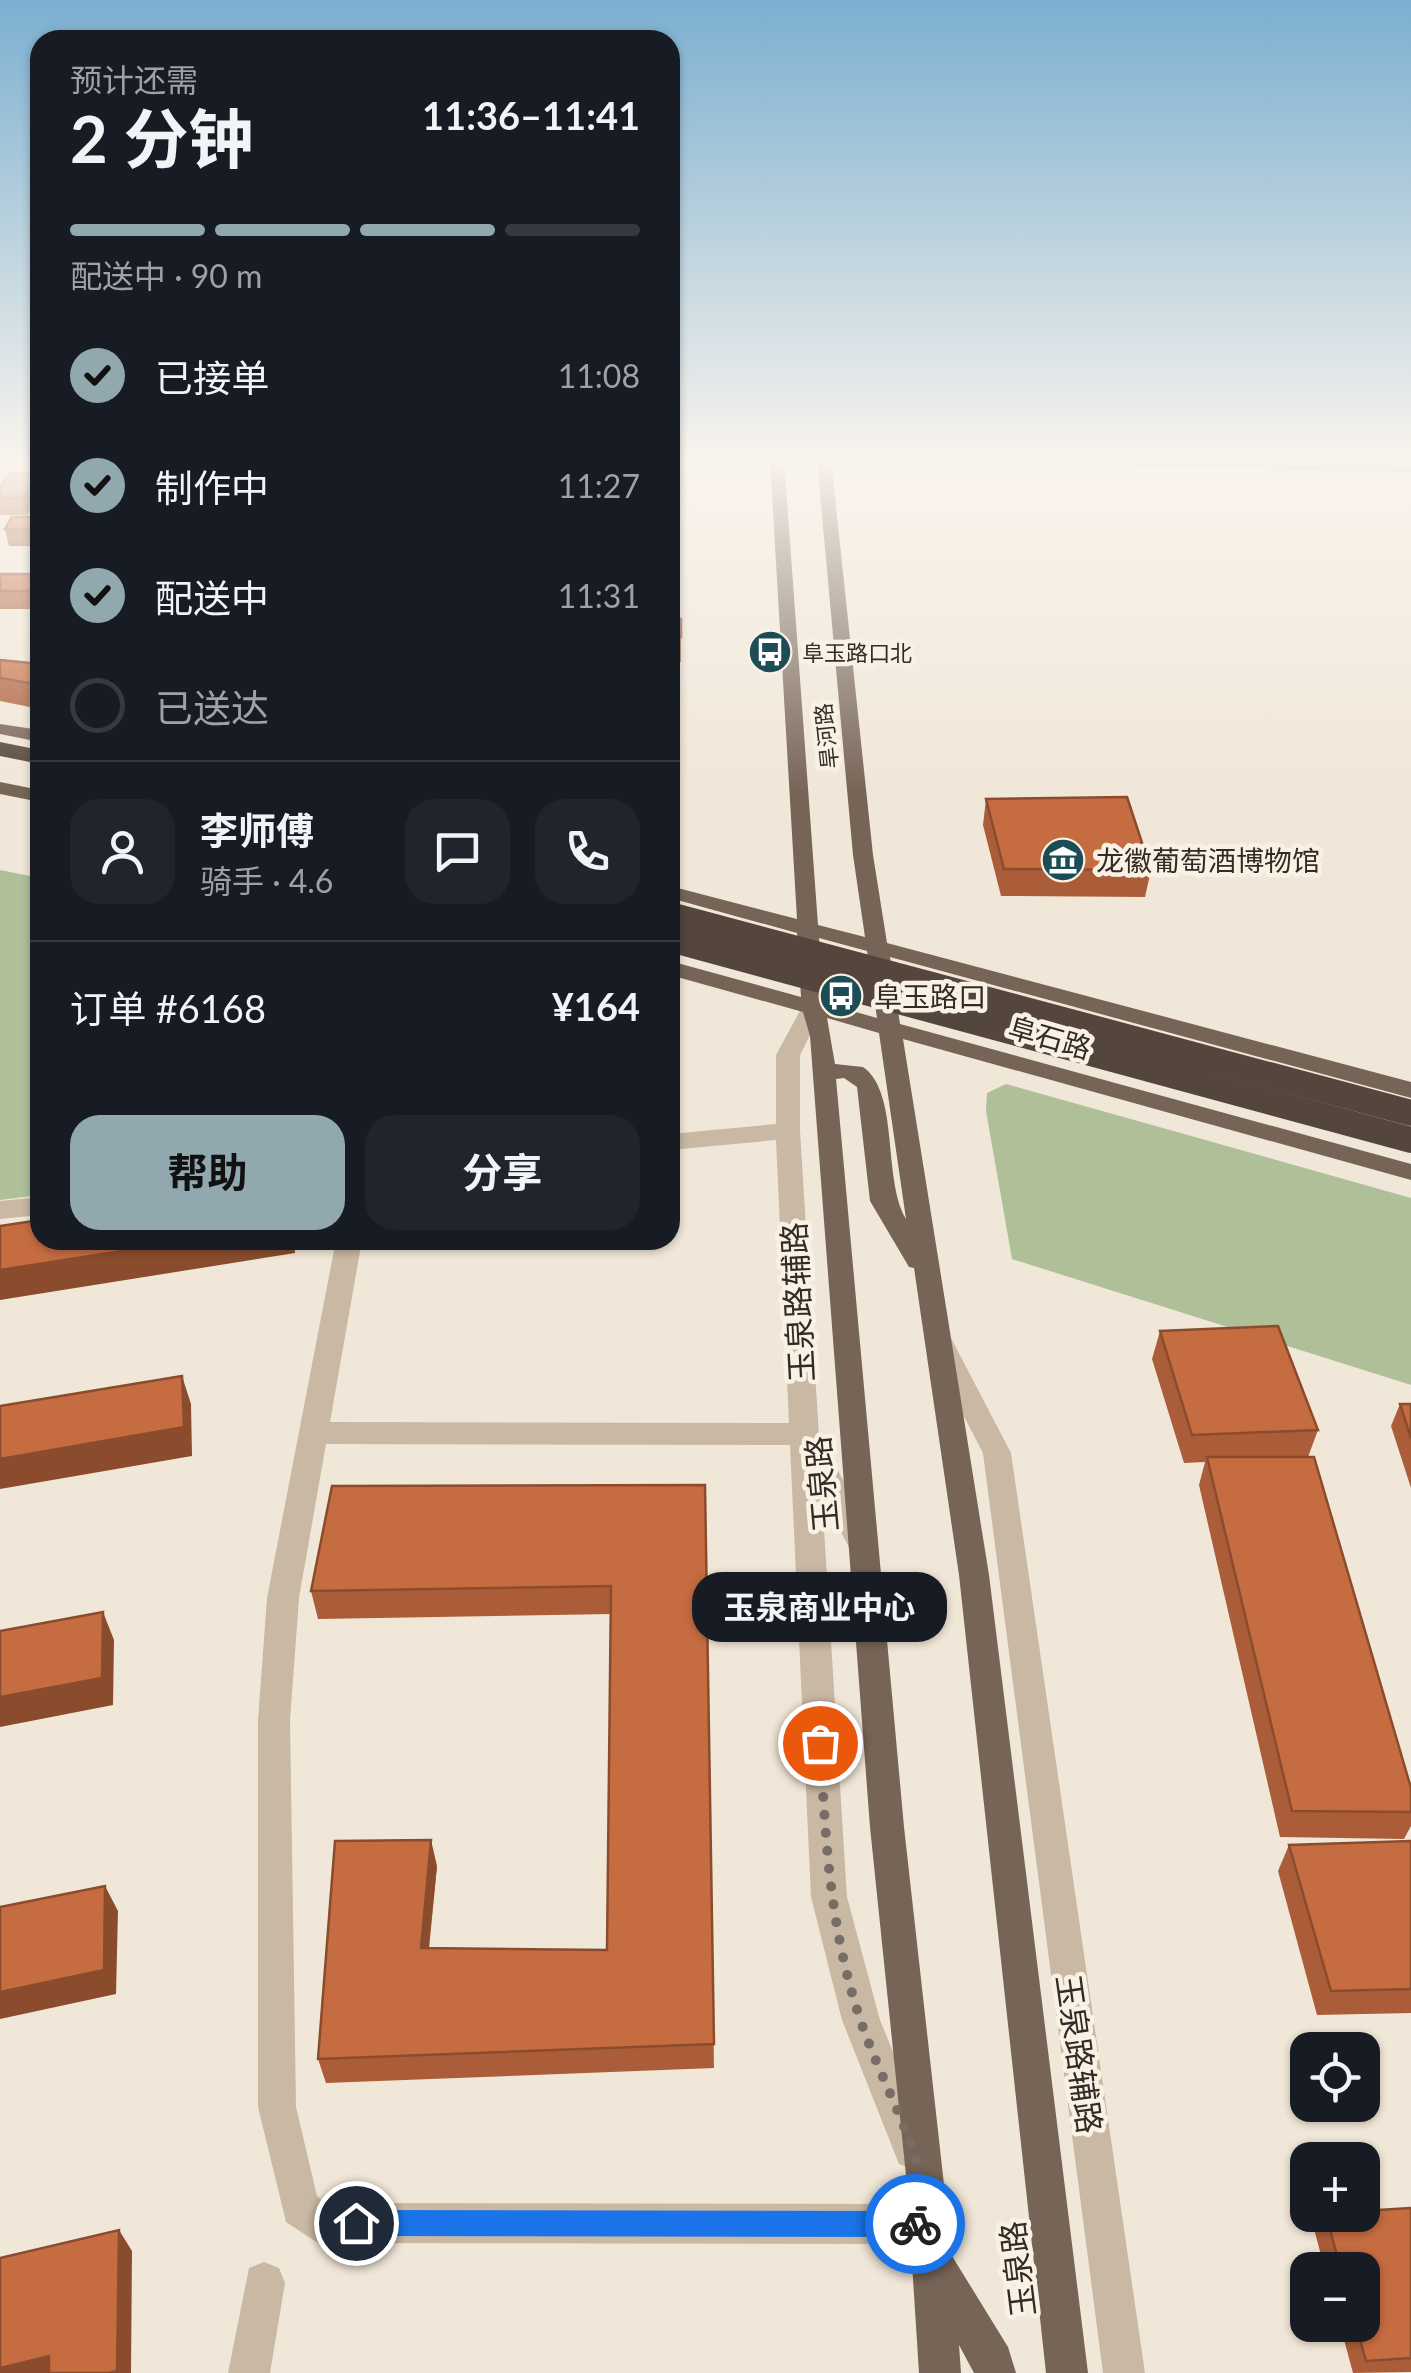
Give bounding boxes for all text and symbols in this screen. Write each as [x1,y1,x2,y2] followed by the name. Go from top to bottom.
[70,60,198,99] text: 预计还需
[422,92,640,138] text: 11:36–11:41
[70,99,254,177] text: 2 分钟
[70,256,262,295] text: 配送中 · 90 m
[70,348,125,403] icon: check
[155,354,269,400] text: 已接单
[558,356,640,395] text: 11:08
[70,458,125,513] icon: check
[155,464,269,510] text: 制作中
[558,466,640,505] text: 11:27
[70,568,125,623] icon: check
[155,574,269,620] text: 配送中
[558,576,640,615] text: 11:31
[747,629,793,675] bus stop icon: 阜玉路口北
[802,639,912,666] place label: 阜玉路口北
[155,684,269,730] text: 已送达
[809,702,843,770] street label: 旱河路
[70,799,175,904] button: person
[405,799,510,904] button: chat
[535,799,640,904] button: phone
[200,807,314,853] text: 李师傅
[1040,837,1086,883] museum icon: 龙徽葡萄酒博物馆
[1096,843,1320,877] place label: 龙徽葡萄酒博物馆
[200,861,333,900] text: 骑手 · 4.6
[818,973,864,1019] bus stop icon: 阜玉路口
[874,979,986,1013] place label: 阜玉路口
[552,983,640,1029] text: ¥164
[70,985,266,1031] text: 订单 #6168
[1005,1009,1095,1065] street label: 阜石路
[70,1115,345,1230] button: 帮助
[365,1115,640,1230] button: 分享
[773,1221,821,1383] street label: 玉泉路辅路
[797,1434,845,1534] street label: 玉泉路
[692,1573,948,1643] callout: 玉泉商业中心
[723,1587,916,1626] text: 玉泉商业中心
[778,1701,863,1786] pin
[793,1716,848,1771] icon: bag
[1050,1972,1110,2136] street label: 玉泉路辅路
[1290,2032,1380,2342] map controls
[1290,2032,1380,2122] button: locate
[1290,2142,1380,2232] button: +
[865,2174,965,2274] courier
[314,2181,399,2266] pin
[329,2196,384,2251] icon: home
[888,2197,943,2252] icon: bike
[992,2219,1042,2319] street label: 玉泉路
[1290,2252,1380,2342] button: −

